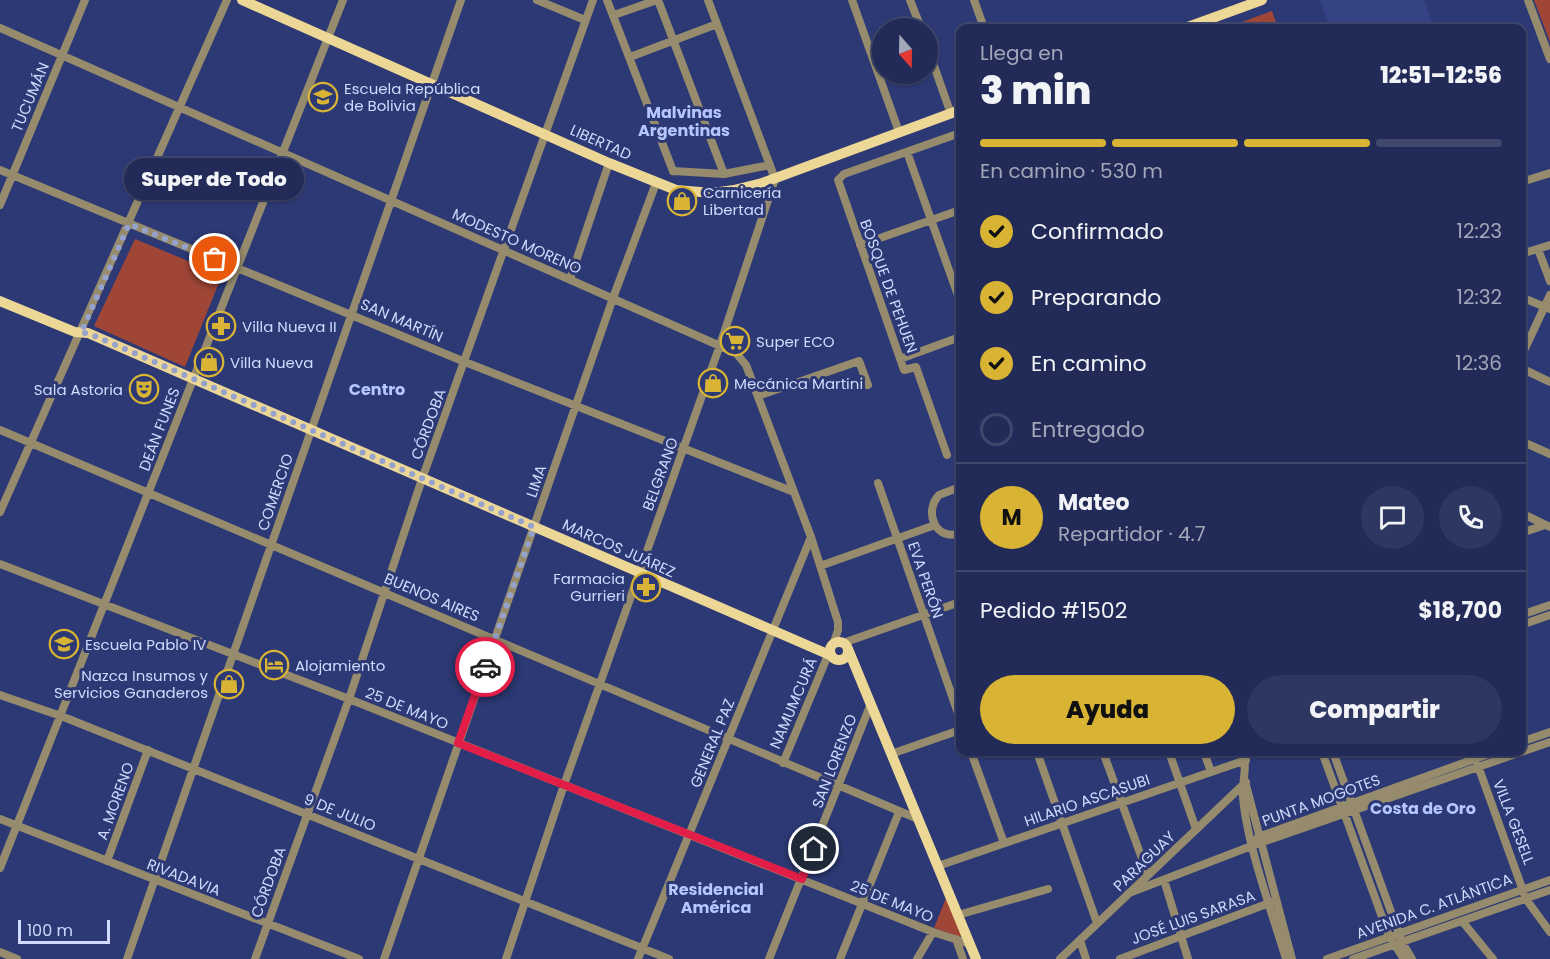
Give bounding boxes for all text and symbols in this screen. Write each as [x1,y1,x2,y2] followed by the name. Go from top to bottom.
[872,18,938,84] north arrow
[872,18,938,84] map controls
[980,39,1064,67] text: Llega en
[6,59,54,135] street label: TUCUMÁN
[1380,60,1502,91] text: 12:51–12:56
[980,63,1092,118] text: 3 min
[344,78,480,116] place label: Escuela República de Bolivia
[307,81,339,113] school or university icon: Escuela República de Bolivia
[638,101,730,142] district label: Malvinas Argentinas
[567,119,635,165] street label: LIBERTAD
[125,157,305,199] callout: Super de Todo
[980,157,1163,185] text: En camino · 530 m
[141,165,287,193] text: Super de Todo
[703,182,781,220] place label: Carnicería Libertad
[666,185,698,217] shop icon: Carnicería Libertad
[449,203,585,279] street label: MODESTO MORENO
[980,215,1013,248] icon: check
[855,216,923,356] street label: BOSQUE DE PEHUEN
[1031,216,1164,247] text: Confirmado
[1457,217,1502,245] text: 12:23
[189,233,240,284] pin
[198,242,231,275] icon: bag
[980,281,1013,314] icon: check
[1031,282,1161,313] text: Preparando
[1457,283,1502,311] text: 12:32
[357,293,447,347] street label: SAN MARTÍN
[205,310,237,342] pharmacy icon: Villa Nueva II
[242,316,337,337] place label: Villa Nueva II
[719,325,751,357] supermarket icon: Super ECO
[756,331,835,352] place label: Super ECO
[193,346,225,378] shop icon: Villa Nueva
[980,347,1013,380] icon: check
[1031,348,1147,379] text: En camino
[1455,349,1502,377] text: 12:36
[230,352,313,373] place label: Villa Nueva
[697,367,729,399] shop icon: Mecánica Martini
[128,373,160,405] theatre icon: Sala Astoria
[734,373,863,394] place label: Mecánica Martini
[349,378,405,401] district label: Centro
[34,379,123,400] place label: Sala Astoria
[133,384,185,474] street label: DEÁN FUNES
[405,386,451,462] street label: CÓRDOBA
[1031,414,1145,445] text: Entregado
[637,434,683,514] street label: BELGRANO
[252,450,298,533] street label: COMERCIO
[521,462,551,500] street label: LIMA
[1361,486,1424,549] button: chat
[1439,486,1502,549] button: phone
[1058,487,1130,518] text: Mateo
[1001,502,1022,533] text: M
[559,514,679,582] street label: MARCOS JUÁREZ
[1058,520,1206,548] text: Repartidor · 4.7
[903,539,949,621] street label: EVA PERÓN
[381,567,483,627] street label: BUENOS AIRES
[553,568,625,606] place label: Farmacia Gurrieri
[630,571,662,603] pharmacy icon: Farmacia Gurrieri
[980,595,1127,626] text: Pedido #1502
[1418,595,1502,626] text: $18,700
[48,628,80,660] school or university icon: Escuela Pablo IV
[85,634,206,655] place label: Escuela Pablo IV
[455,637,515,697] courier
[258,649,290,681] hotel icon: Alojamiento
[469,651,502,684] icon: car
[764,654,822,752] street label: NAMUMCURÁ
[295,655,385,676] place label: Alojamiento
[54,665,209,703] place label: Nazca Insumos y Servicios Ganaderos
[213,668,245,700] shop icon: Nazca Insumos y Servicios Ganaderos
[980,675,1235,744] button: Ayuda
[1247,675,1502,744] button: Compartir
[362,682,452,734] street label: 25 DE MAYO
[685,695,739,791] street label: GENERAL PAZ
[806,711,862,811] street label: SAN LORENZO
[91,759,139,843] street label: A. MORENO
[1021,769,1153,831] street label: HILARIO ASCASUBI
[1259,769,1383,831] street label: PUNTA MOGOTES
[1488,776,1540,868] street label: VILLA GESELL
[301,788,379,836] street label: 9 DE JULIO
[1370,797,1476,820] district label: Costa de Oro
[788,823,839,874] pin
[1108,826,1180,896] street label: PARAGUAY
[797,832,830,865] icon: home
[245,844,291,920] street label: CÓRDOBA
[144,853,224,901] street label: RIVADAVIA
[1353,868,1515,944] street label: AVENIDA C. ATLÁNTICA
[847,875,937,927] street label: 25 DE MAYO
[668,878,764,919] district label: Residencial América
[1128,885,1258,949] street label: JOSÉ LUIS SARASA
[18,917,110,944] scale bar
[27,919,73,942] text: 100 m

